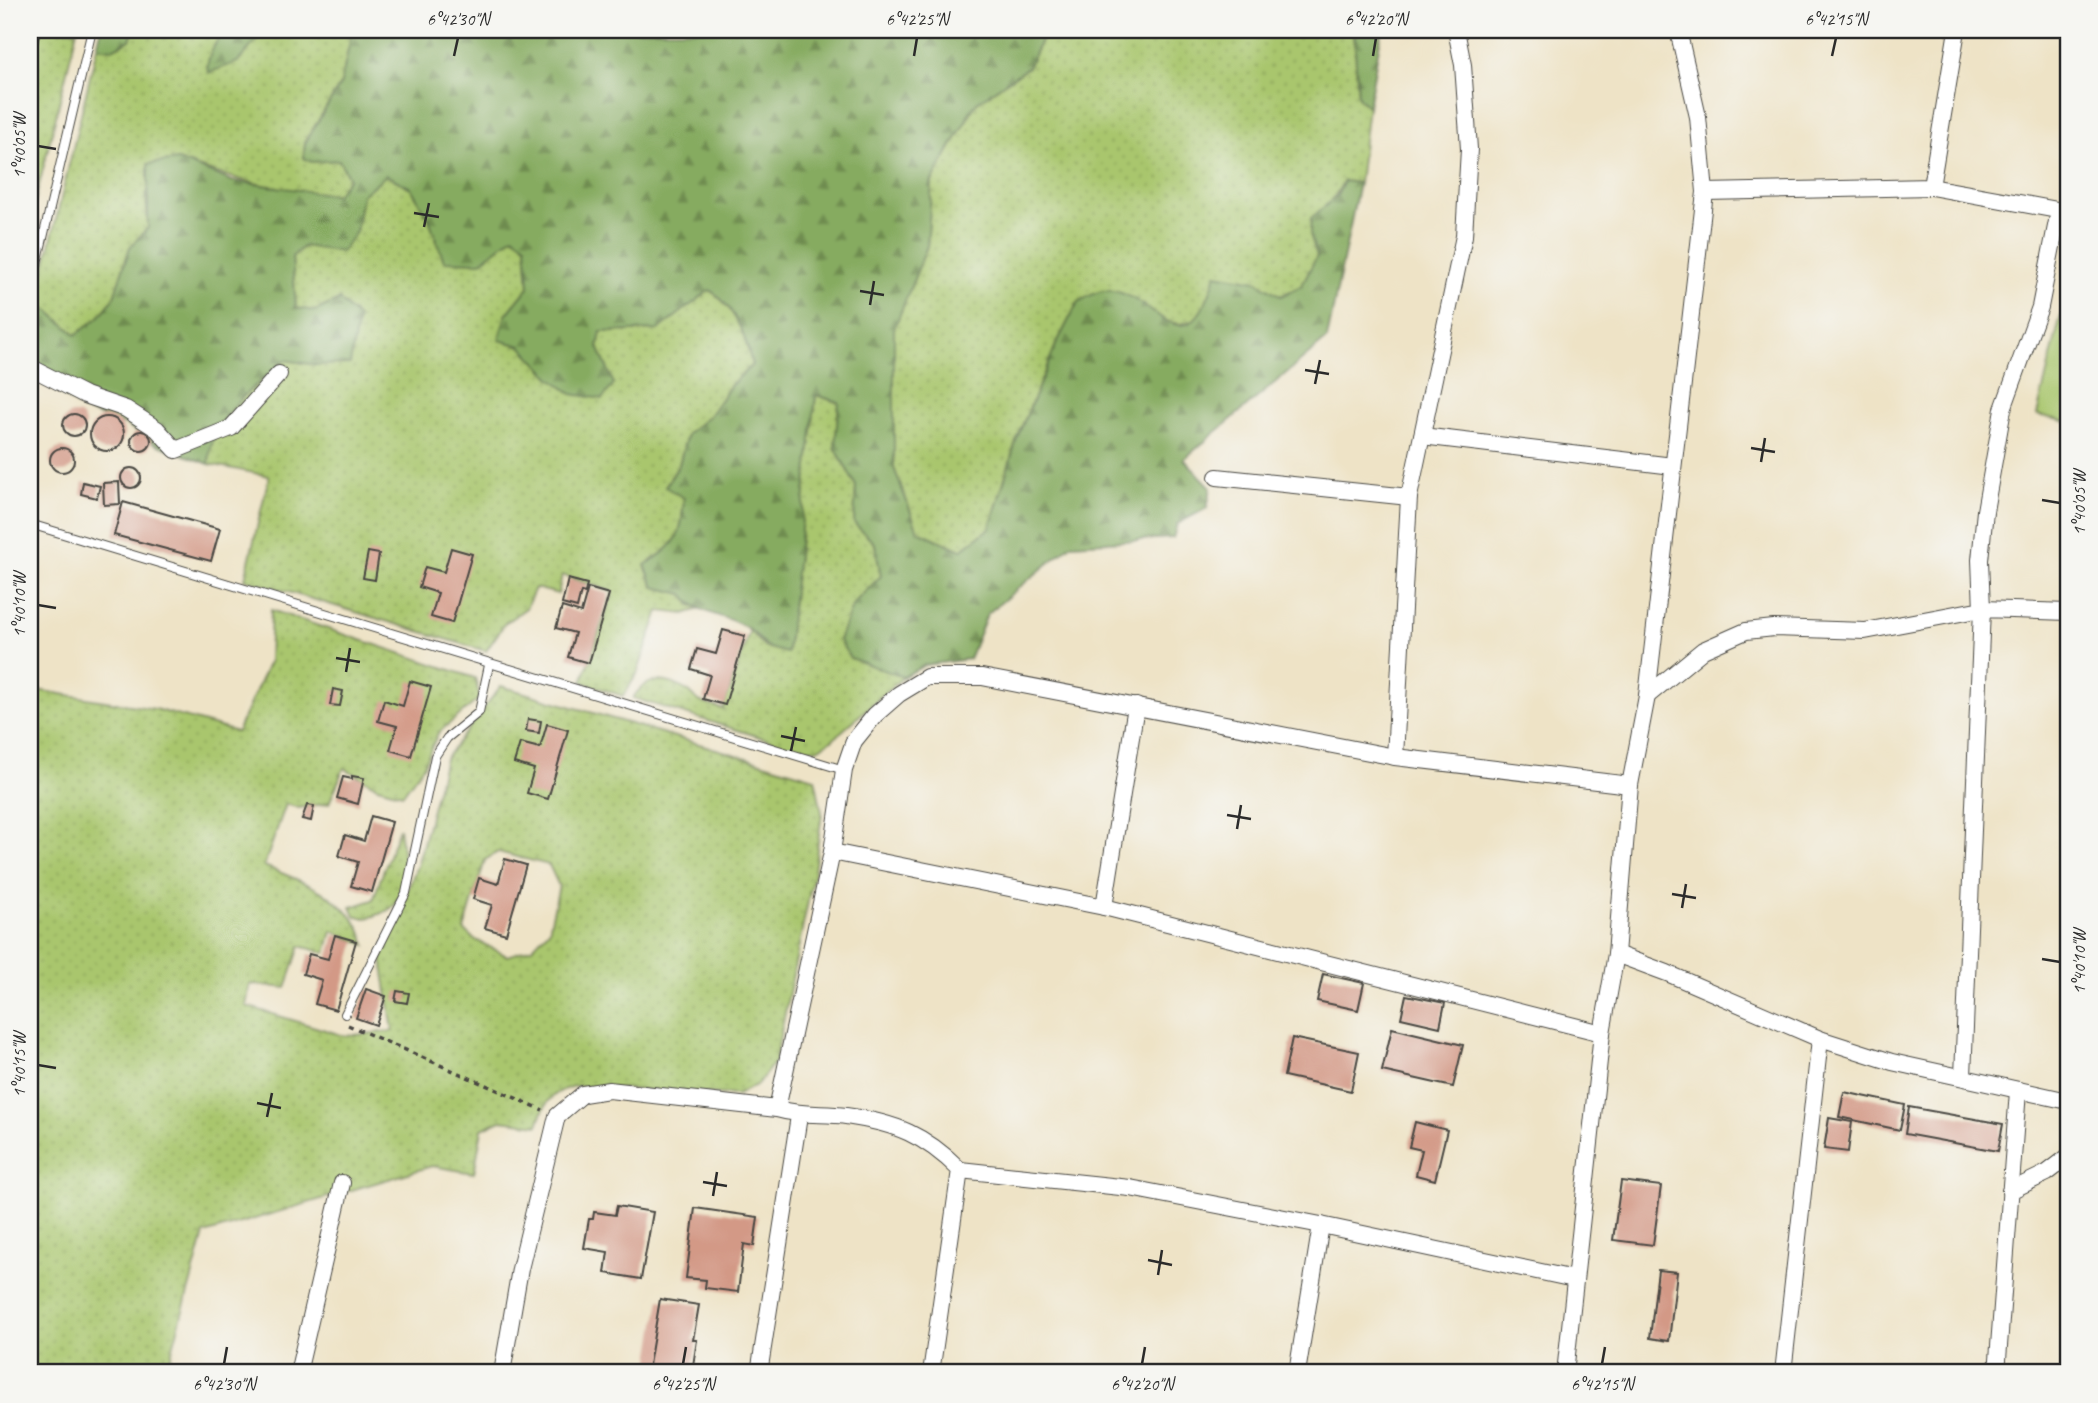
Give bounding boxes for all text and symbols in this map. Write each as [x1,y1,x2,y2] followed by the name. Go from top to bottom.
[427,8,493,30] text: 6°42'30"N
[886,8,952,30] text: 6°42'25"N
[1345,8,1411,30] text: 6°42'20"N
[1805,8,1871,30] text: 6°42'15"N
[8,111,30,178] text: 1°40'05"W
[2068,468,2090,535] text: 1°40'05"W
[8,570,30,637] text: 1°40'10"W
[2068,927,2090,994] text: 1°40'10"W
[8,1030,30,1097] text: 1°40'15"W
[193,1373,259,1395] text: 6°42'30"N
[652,1373,718,1395] text: 6°42'25"N
[1111,1373,1177,1395] text: 6°42'20"N
[1571,1373,1637,1395] text: 6°42'15"N

